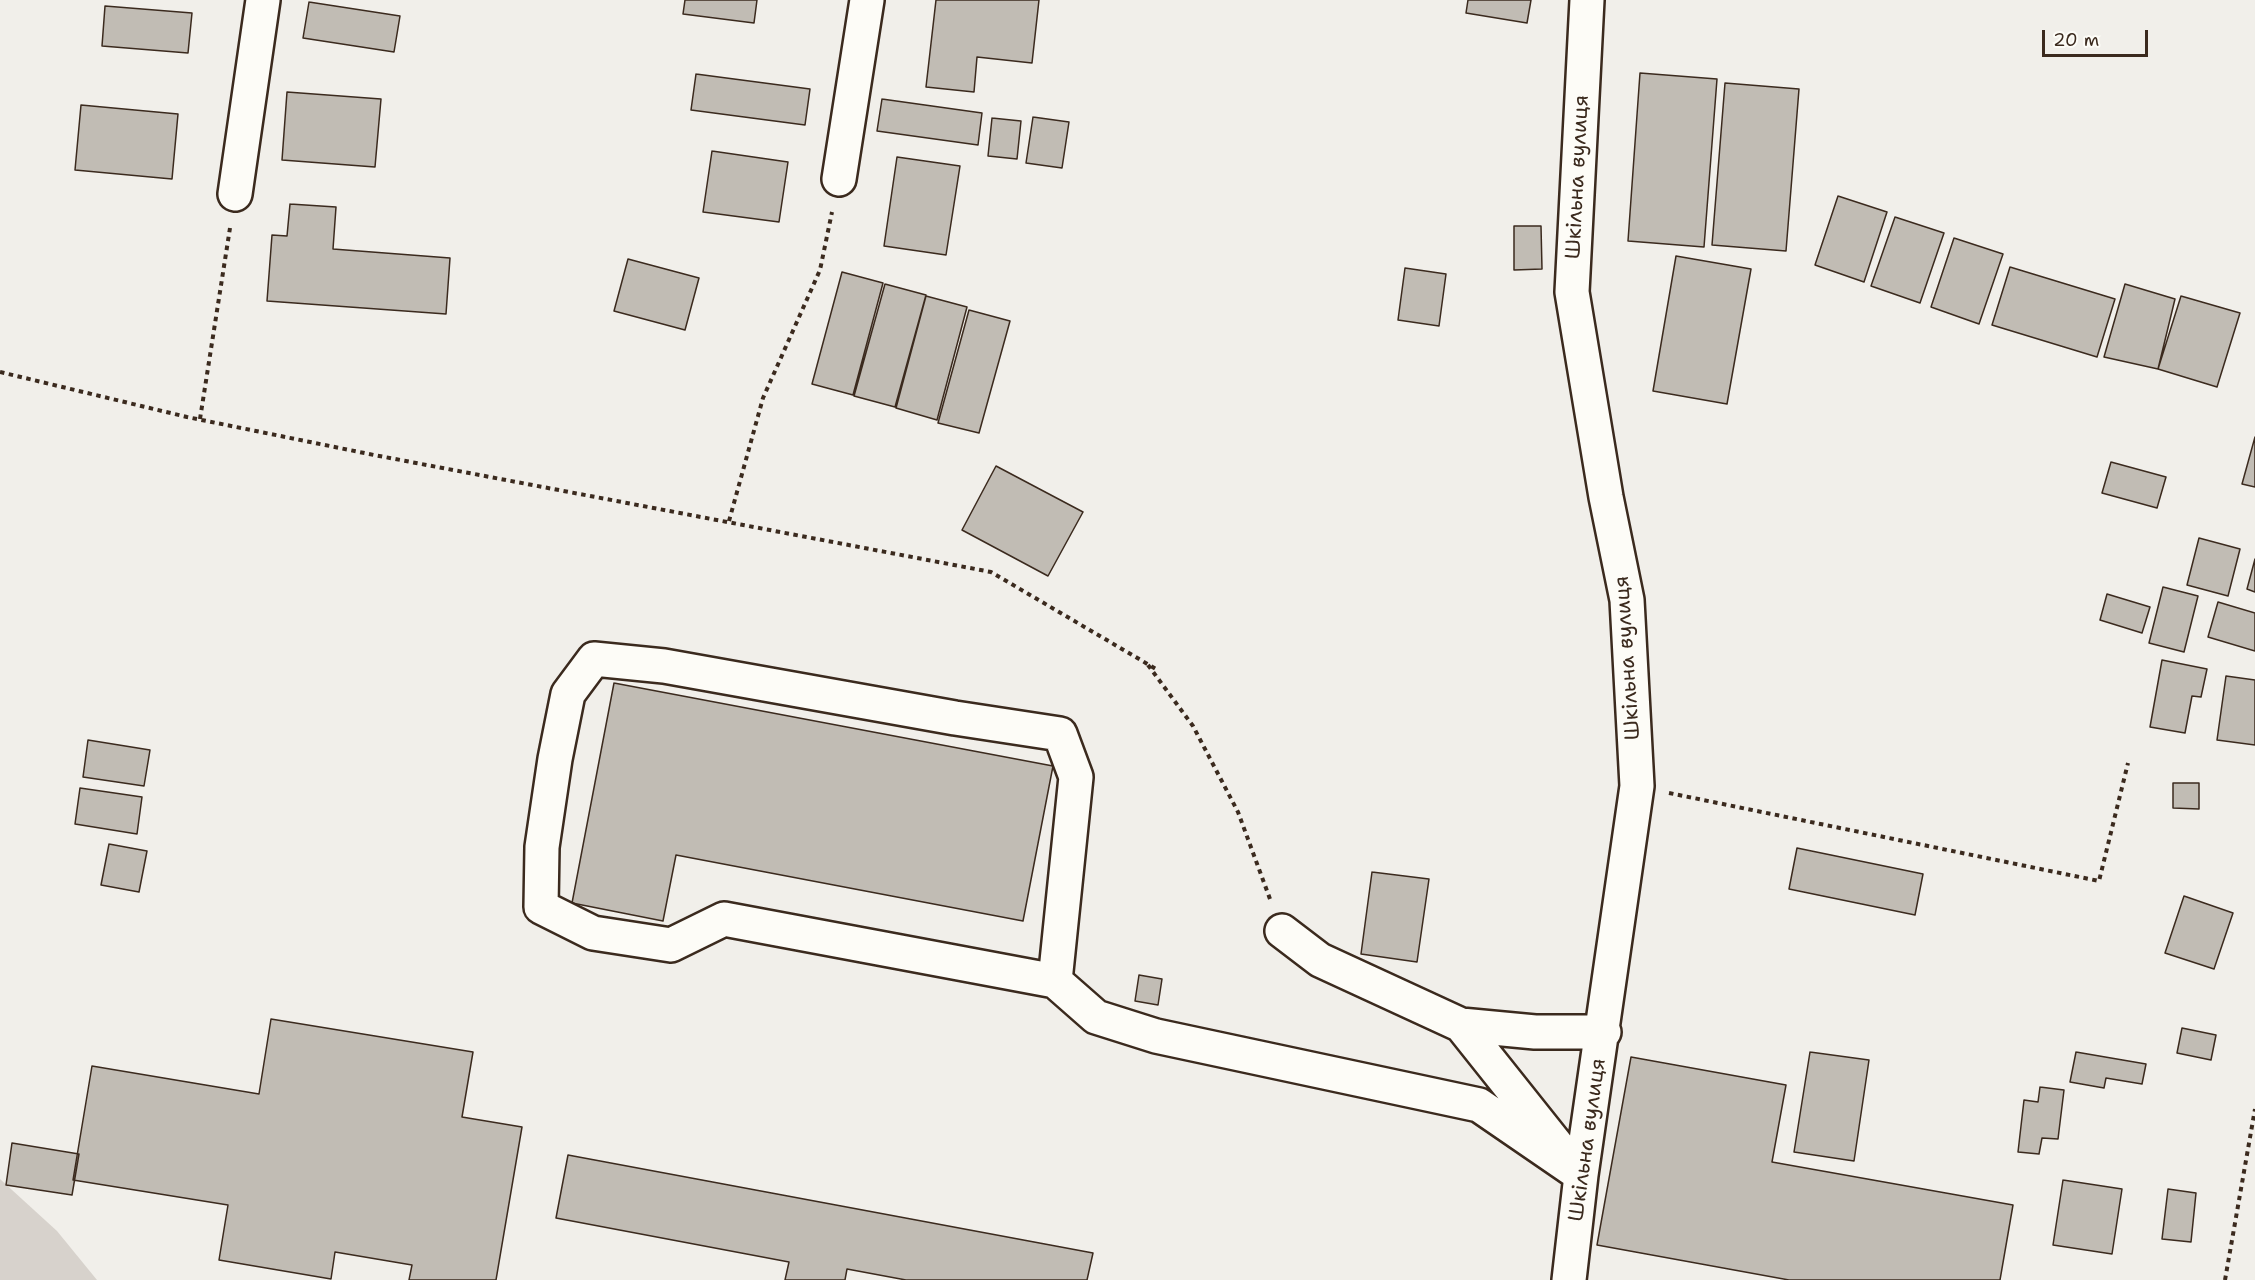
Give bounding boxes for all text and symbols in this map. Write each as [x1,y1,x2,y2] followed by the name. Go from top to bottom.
[2045,18,2152,56] scale bar
[2053,28,2099,52] text: 20 m
[1561,94,1595,260] street label: Шкільна вулиця
[1610,575,1646,741] street label: Шкільна вулиця
[1564,1057,1612,1223] street label: Шкільна вулиця

